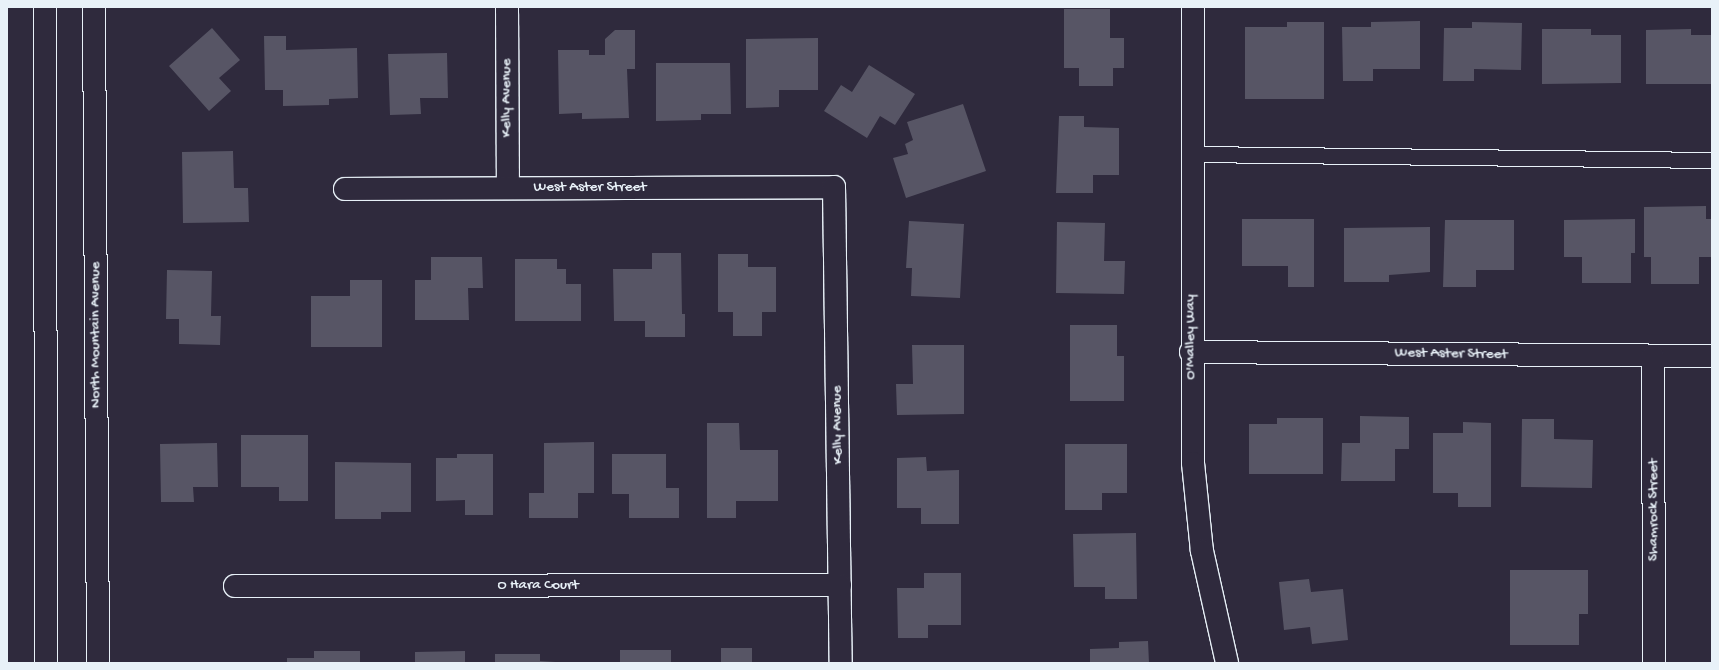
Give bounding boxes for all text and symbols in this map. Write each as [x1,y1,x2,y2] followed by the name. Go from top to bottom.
[498,59,516,137] street label: Kelly Avenue
[534,179,646,197] street label: West Aster Street
[87,262,105,408] street label: North Mountain Avenue
[1182,294,1200,380] street label: O'Malley Way
[1394,344,1508,364] street label: West Aster Street
[828,386,848,464] street label: Kelly Avenue
[1645,459,1663,561] street label: Shamrock Street
[497,577,579,595] street label: O Hara Court

